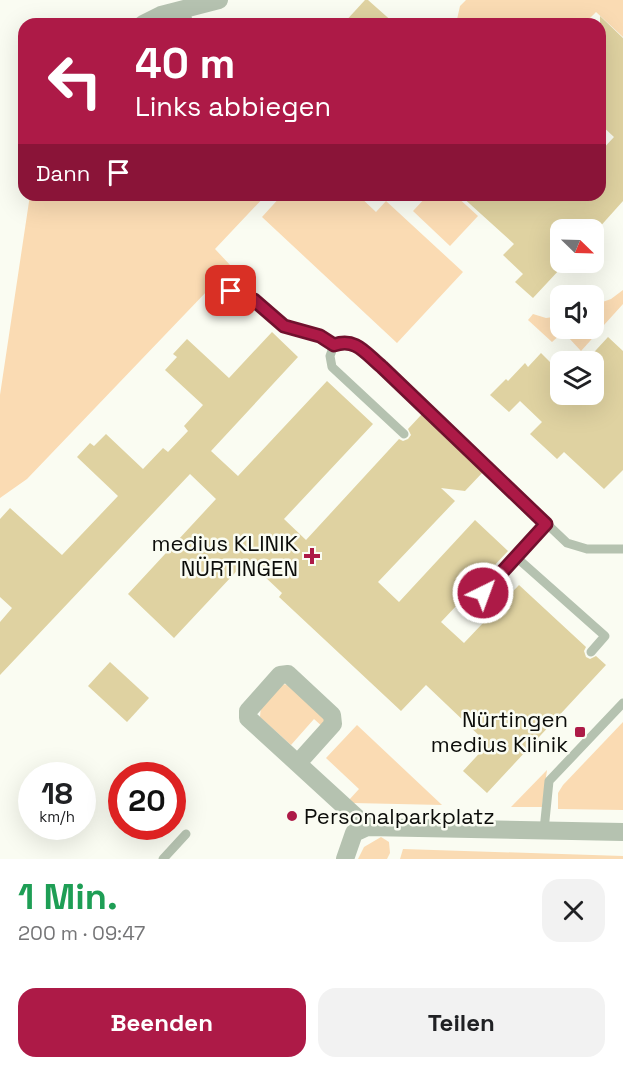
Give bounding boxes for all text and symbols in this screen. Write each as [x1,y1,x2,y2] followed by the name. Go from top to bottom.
[135,37,235,90] text: 40 m
[36,42,114,120] icon: left
[135,89,331,124] text: Links abbiegen
[102,156,135,189] icon: arrive
[36,159,90,187] text: Dann
[550,219,604,273] north arrow
[550,219,604,405] map controls
[205,265,256,316] pin
[214,274,247,307] icon: arrive
[550,285,604,339] button: sound
[550,351,604,405] button: layers
[152,529,299,582] place label: medius KLINIK NÜRTINGEN
[303,547,321,565] marker: medius KLINIK NÜRTINGEN
[451,561,515,625] position arrow
[431,705,568,758] place label: Nürtingen medius Klinik
[573,725,587,739] marker: Nürtingen medius Klinik
[108,762,186,840] speed limit sign: 20
[41,774,73,813] text: 18
[304,802,495,830] place label: Personalparkplatz
[39,807,75,826] text: km/h
[285,809,299,823] marker: Personalparkplatz
[18,874,118,920] text: 1 Min.
[542,879,605,942] button: close
[18,920,145,946] text: 200 m · 09:47
[18,988,306,1057] button: Beenden
[318,988,605,1057] button: Teilen

